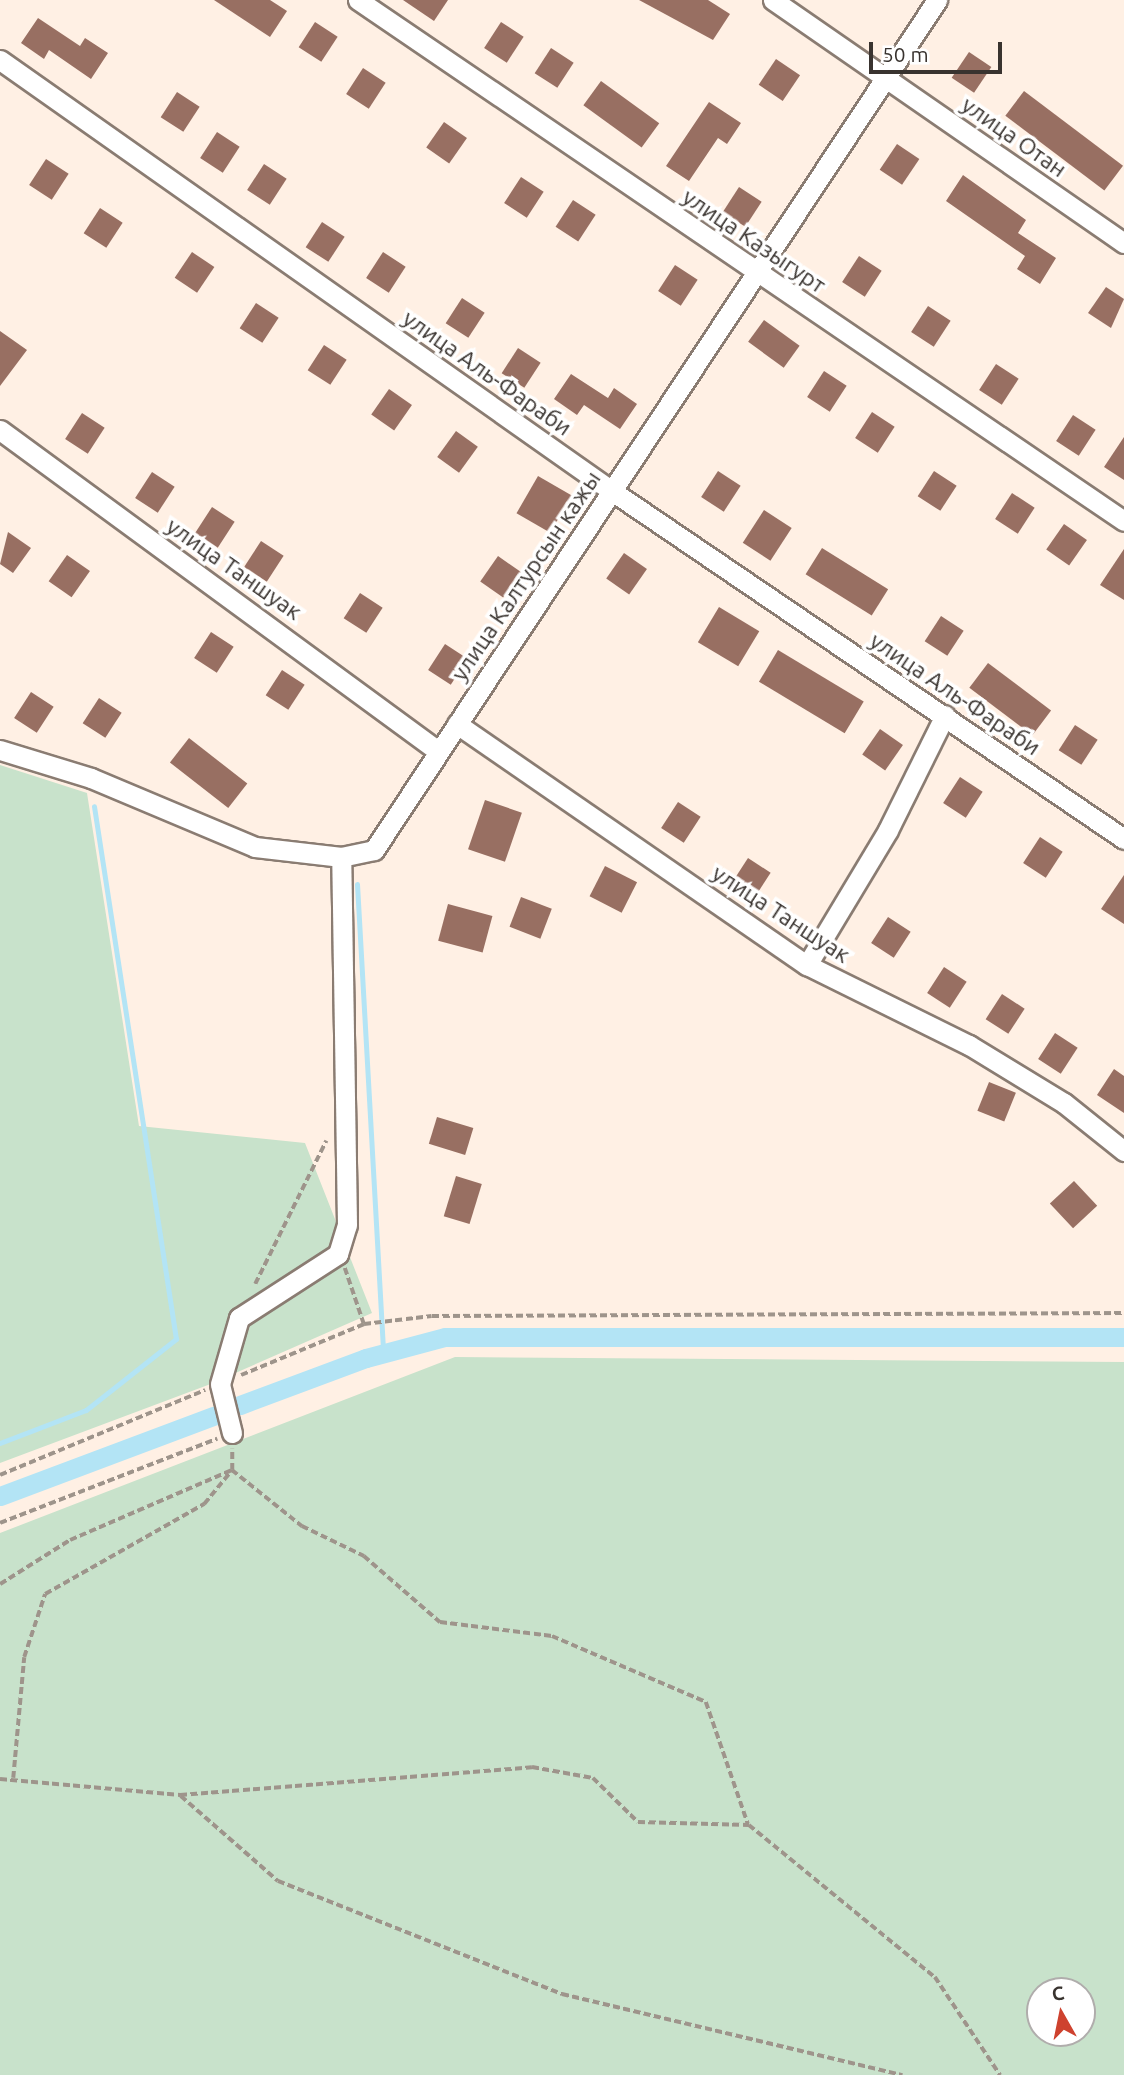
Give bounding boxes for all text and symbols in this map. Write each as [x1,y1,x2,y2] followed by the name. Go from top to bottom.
[872,28,1005,72] scale bar
[882,42,929,66] text: 50 m
[956,91,1072,183] street label: улица Отан
[677,183,831,299] street label: улица Казыгурт
[397,304,577,442] street label: улица Аль-Фараби
[445,466,607,686] street label: улица Калтурсын кажы
[161,512,307,626] street label: улица Таншуак
[865,627,1045,761] street label: улица Аль-Фараби
[707,859,855,969] street label: улица Таншуак
[1026,1977,1096,2047] north arrow
[1050,1981,1066,2005] text: С

